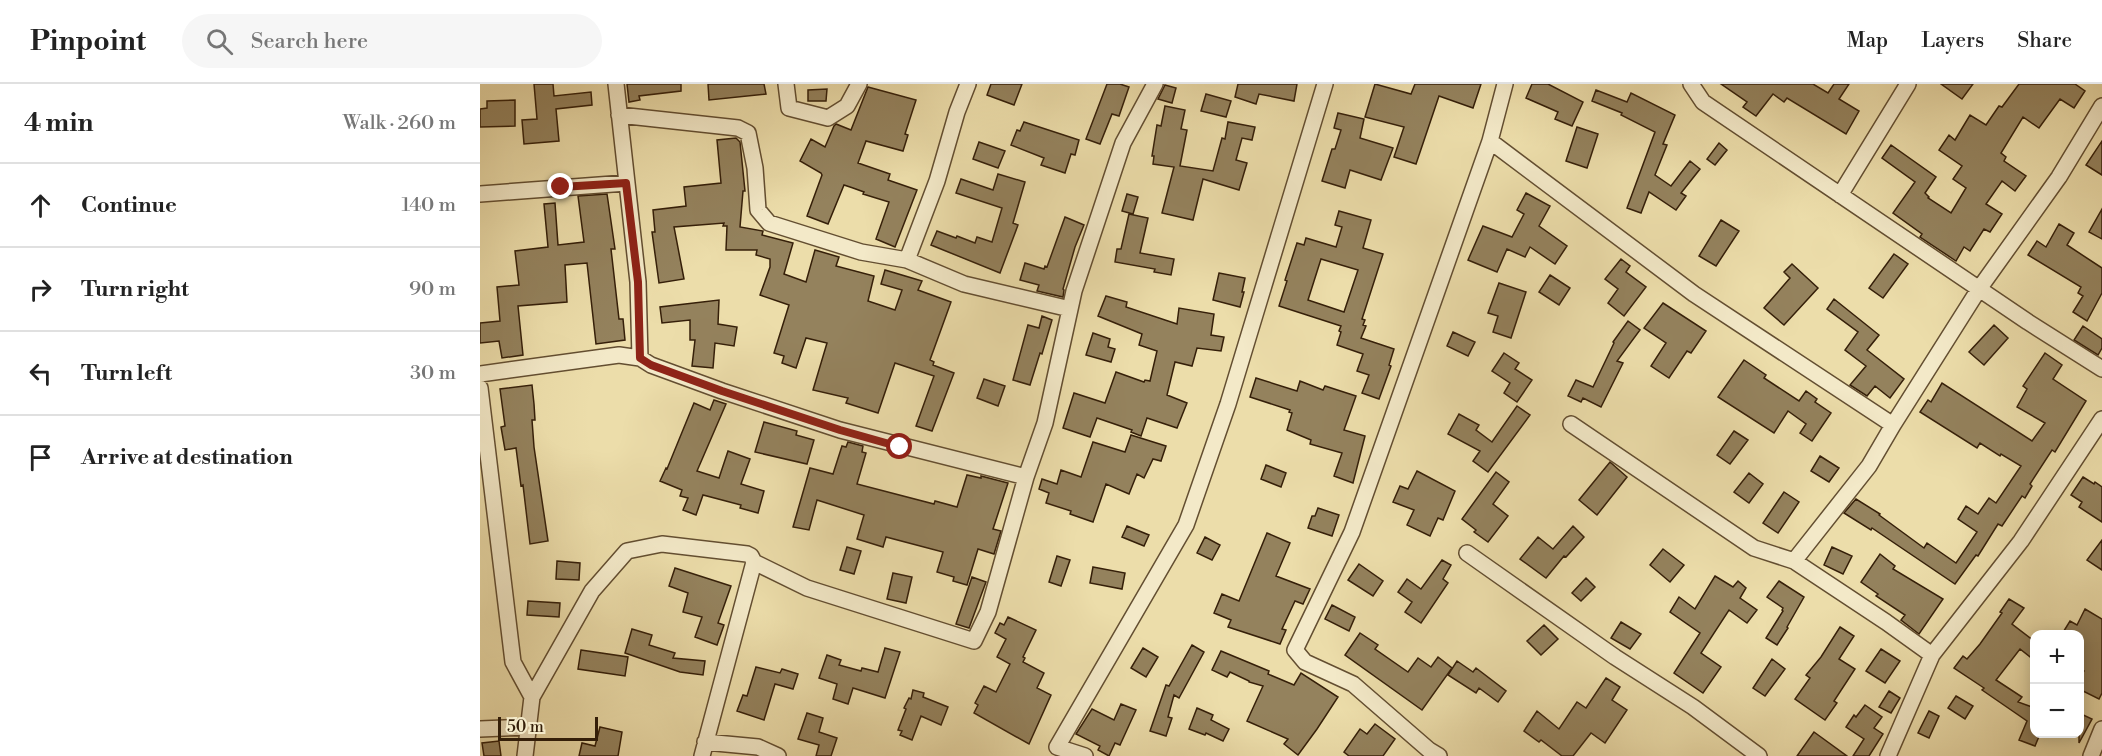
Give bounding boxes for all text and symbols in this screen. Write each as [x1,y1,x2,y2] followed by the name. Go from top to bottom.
[182,14,602,68] search box
[30,24,146,59] text: Pinpoint
[203,25,236,58] icon: search
[251,28,368,55] text: Search here
[1847,28,1888,54] text: Map
[1921,28,1984,54] text: Layers
[2017,28,2072,54] text: Share
[24,107,94,139] text: 4 min
[343,111,456,136] text: Walk · 260 m
[547,173,573,199] route end
[24,189,57,222] icon: ahead
[81,192,177,219] text: Continue
[401,193,456,218] text: 140 m
[24,273,57,306] icon: right
[81,276,189,303] text: Turn right
[409,277,456,302] text: 90 m
[24,357,57,390] icon: left
[81,360,172,387] text: Turn left
[410,361,456,386] text: 30 m
[886,433,912,459] route start
[24,441,57,474] icon: arrive
[81,444,293,471] text: Arrive at destination
[2030,630,2084,738] map controls
[2030,630,2084,684] button: +
[2030,684,2084,738] button: −
[498,714,598,742] scale bar
[507,717,544,737] text: 50 m

